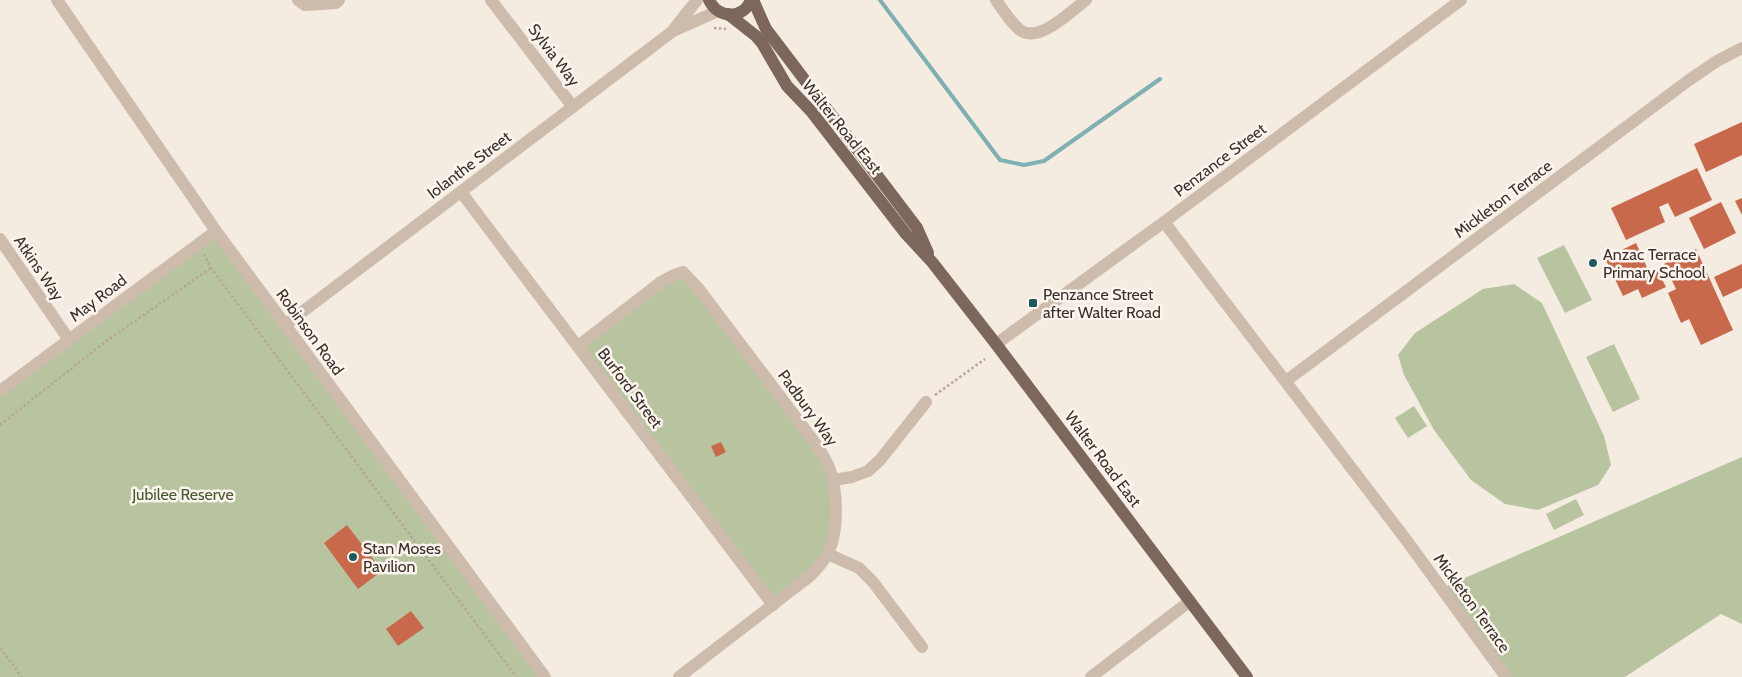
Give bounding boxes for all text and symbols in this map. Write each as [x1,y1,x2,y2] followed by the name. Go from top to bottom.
[524,20,584,90] street label: Sylvia Way
[798,76,886,178] street label: Walter Road East
[1170,119,1270,201] street label: Penzance Street
[423,127,515,203] street label: Iolanthe Street
[1450,156,1556,242] street label: Mickleton Terrace
[10,232,68,304] street label: Atkins Way
[1603,245,1706,282] place label: Anzac Terrace Primary School
[1587,257,1599,269] marker: Anzac Terrace Primary School
[66,270,130,326] street label: May Road
[272,285,348,379] street label: Robinson Road
[1043,285,1161,322] place label: Penzance Street after Walter Road
[1027,297,1039,309] marker: Penzance Street after Walter Road
[594,344,667,432] street label: Burford Street
[774,366,842,450] street label: Padbury Way
[1061,407,1146,511] street label: Walter Road East
[131,485,234,504] park label: Jubilee Reserve
[363,539,441,576] place label: Stan Moses Pavilion
[1430,550,1514,656] street label: Mickleton Terrace
[347,551,359,563] marker: Stan Moses Pavilion

